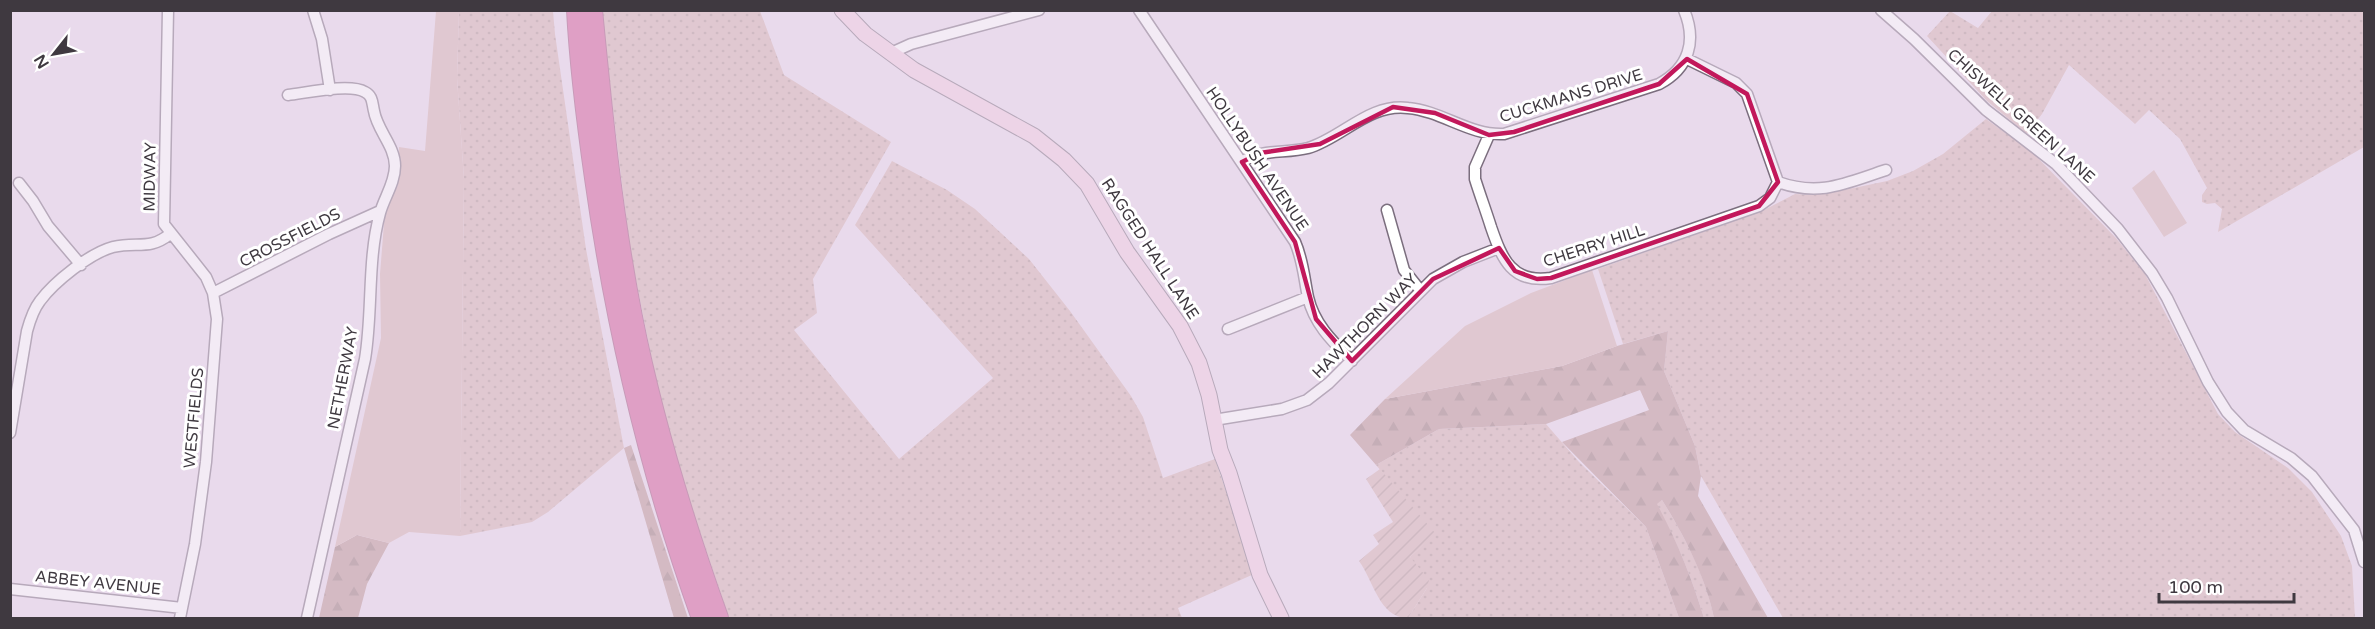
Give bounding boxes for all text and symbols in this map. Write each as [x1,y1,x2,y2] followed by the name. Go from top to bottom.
[24,24,84,84] north arrow
[1943,45,2099,187] street label: CHISWELL GREEN LANE
[30,51,54,72] text: N
[1497,65,1645,127] street label: CUCKMANS DRIVE
[1201,83,1313,235] street label: HOLLYBUSH AVENUE
[139,142,161,212] street label: MIDWAY
[1097,175,1203,323] street label: RAGGED HALL LANE
[236,204,344,272] street label: CROSSFIELDS
[1541,220,1647,272] street label: CHERRY HILL
[1308,269,1422,383] street label: HAWTHORN WAY
[323,325,363,431] street label: NETHERWAY
[180,367,208,469] street label: WESTFIELDS
[34,566,162,600] street label: ABBEY AVENUE
[2159,566,2294,604] scale bar
[2168,576,2223,598] text: 100 m

